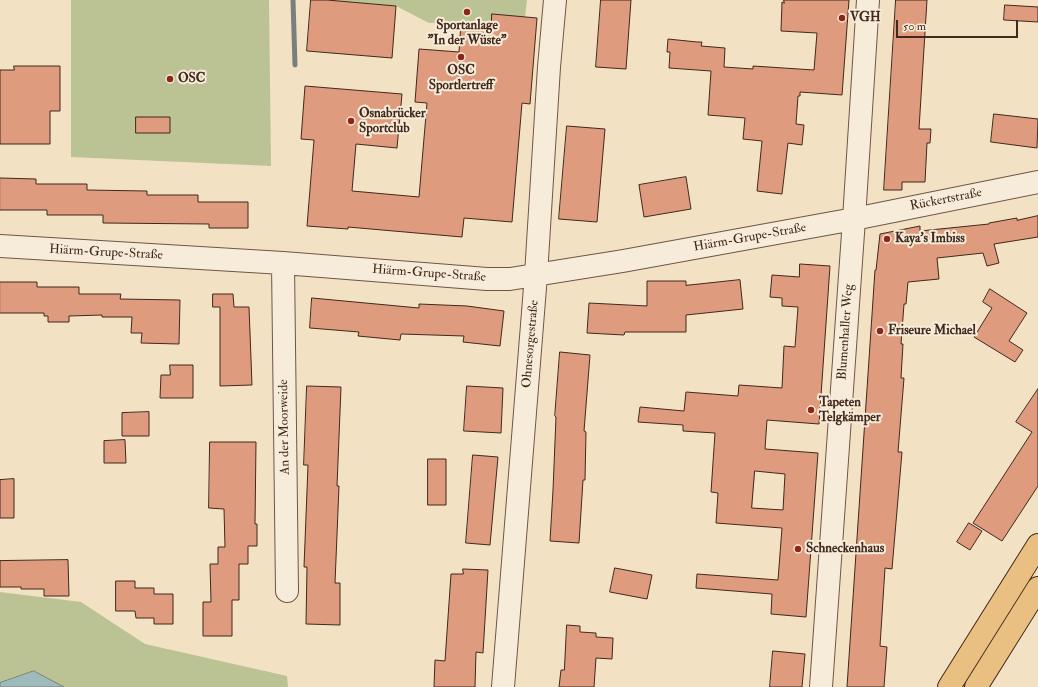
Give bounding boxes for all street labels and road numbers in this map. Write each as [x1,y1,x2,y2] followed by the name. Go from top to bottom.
[909,185,983,215] street label: Rückertstraße
[693,220,807,256] street label: Hiärm-Grupe-Straße
[49,242,163,264] street label: Hiärm-Grupe-Straße
[372,262,486,286] street label: Hiärm-Grupe-Straße
[835,283,857,381] street label: Blumenhaller Weg
[519,299,543,389] street label: Ohnesorgestraße
[276,379,294,475] street label: An der Moorweide

